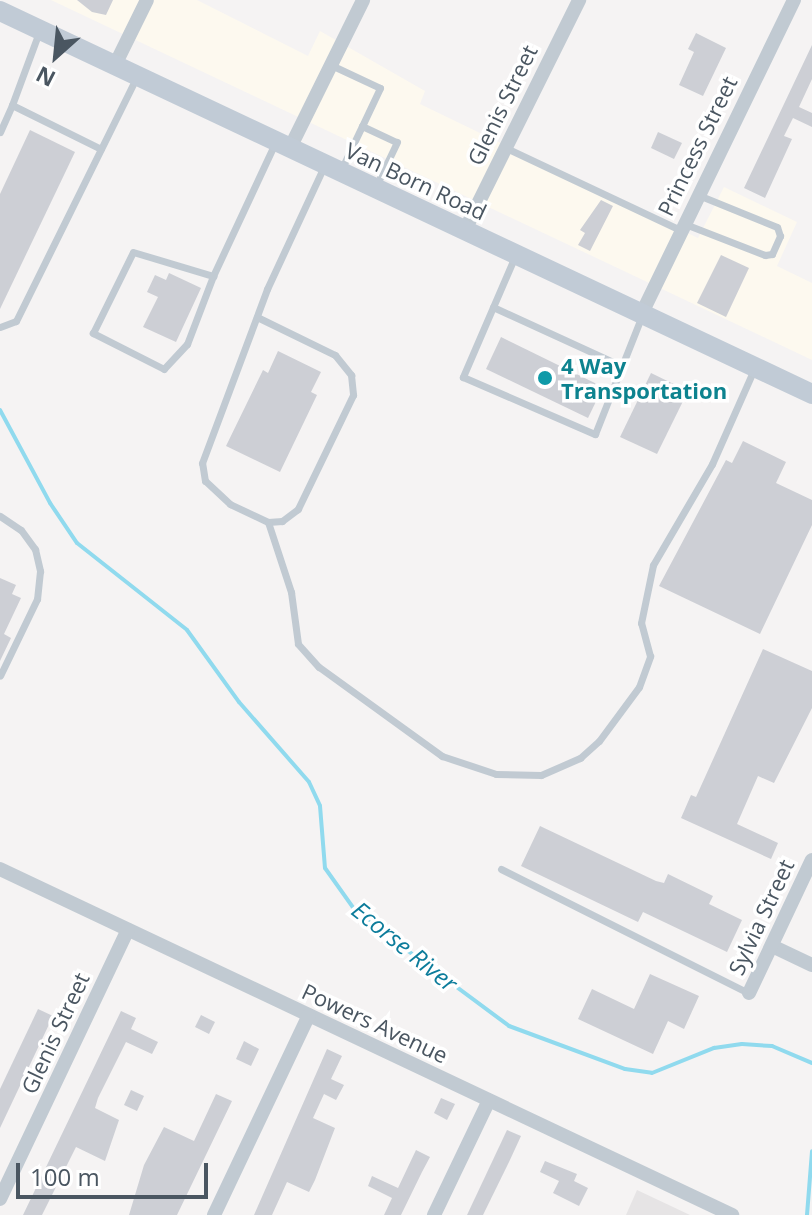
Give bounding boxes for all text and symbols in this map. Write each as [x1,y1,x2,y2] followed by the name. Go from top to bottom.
[16,16,96,96] north arrow
[462,41,542,169] street label: Glenis Street
[30,60,60,95] text: N
[652,72,742,220] street label: Princess Street
[341,137,491,225] street label: Van Born Road
[561,352,727,404] place label: 4 Way Transportation
[536,369,554,387] marker: 4 Way Transportation
[723,855,799,979] street label: Sylvia Street
[347,895,463,997] water label: Ecorse River
[15,968,95,1098] street label: Glenis Street
[298,978,452,1068] street label: Powers Avenue
[20,1147,212,1197] scale bar
[30,1160,100,1193] text: 100 m

